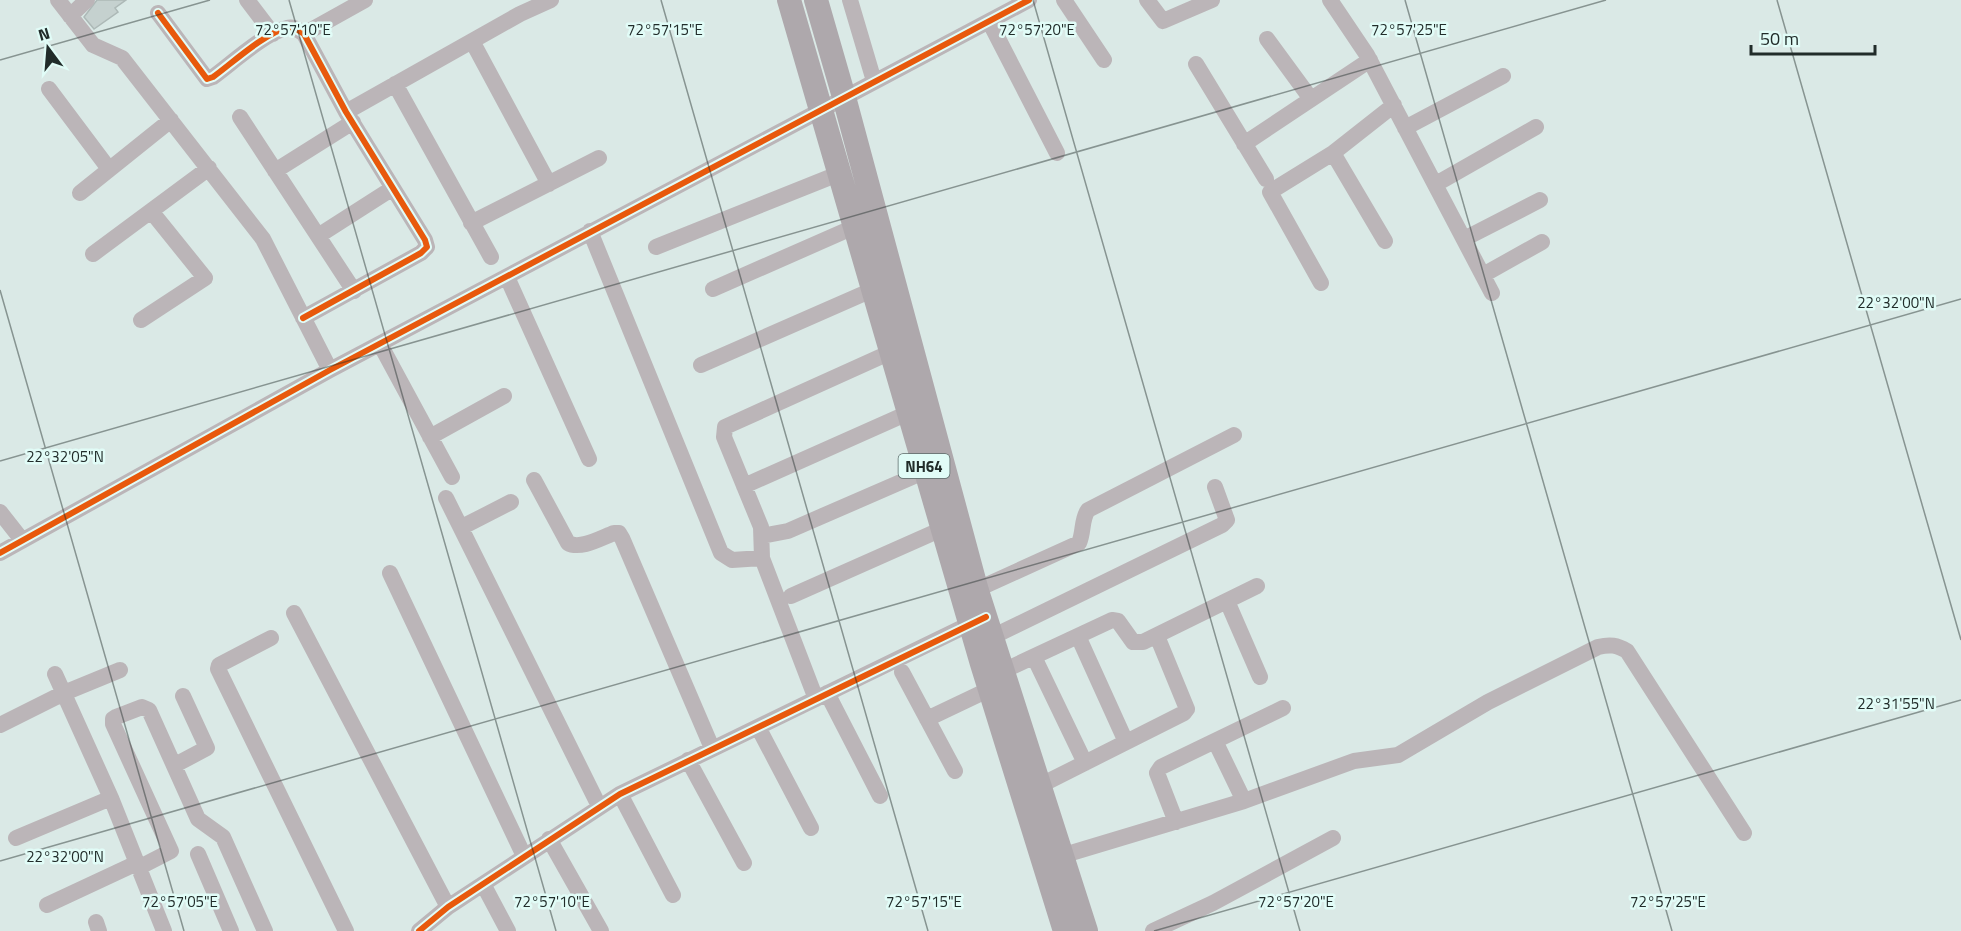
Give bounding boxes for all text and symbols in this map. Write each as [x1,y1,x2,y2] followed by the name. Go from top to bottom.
[18,18,78,78] north arrow
[255,18,331,41] text: 72°57'10"E
[627,18,703,41] text: 72°57'15"E
[999,18,1075,41] text: 72°57'20"E
[1371,18,1447,41] text: 72°57'25"E
[1751,18,1876,56] scale bar
[35,21,53,47] text: N
[1760,25,1799,52] text: 50 m
[1857,291,1935,314] text: 22°32'00"N
[26,445,104,468] text: 22°32'05"N
[898,454,950,478] road number: NH64
[1857,692,1935,715] text: 22°31'55"N
[26,845,104,868] text: 22°32'00"N
[142,890,218,913] text: 72°57'05"E
[514,890,590,913] text: 72°57'10"E
[886,890,962,913] text: 72°57'15"E
[1258,890,1334,913] text: 72°57'20"E
[1630,890,1706,913] text: 72°57'25"E

